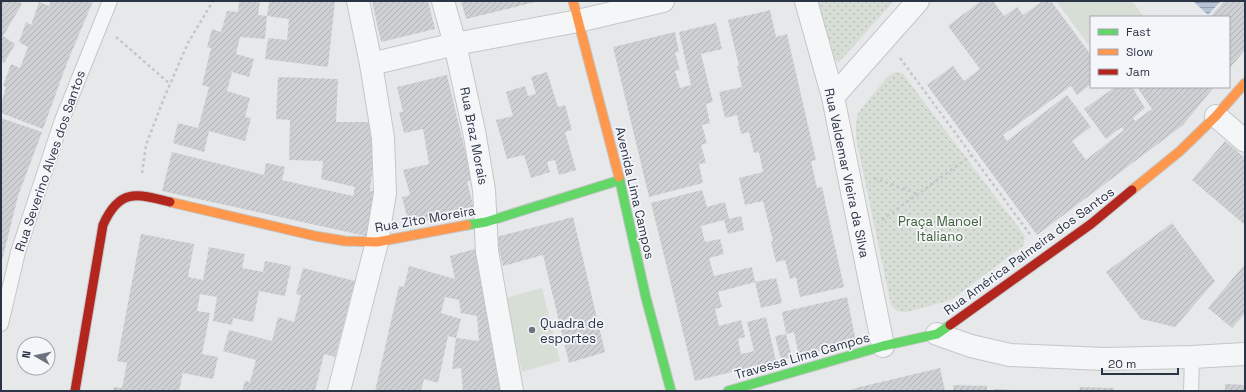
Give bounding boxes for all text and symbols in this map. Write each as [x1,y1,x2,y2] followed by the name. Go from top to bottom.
[1090,16,1230,88] legend
[1126,24,1151,40] text: Fast
[1126,44,1153,60] text: Slow
[1126,64,1150,80] text: Jam
[11,68,89,254] street label: Rua Severino Alves dos Santos
[456,86,492,187] street label: Rua Braz Morais
[821,87,873,260] street label: Rua Valdemar Vieira da Silva
[612,125,659,261] street label: Avenida Lima Campos
[940,183,1118,319] street label: Rua América Palmeira dos Santos
[373,202,477,236] street label: Rua Zito Moreira
[898,213,982,245] park label: Praça Manoel Italiano
[540,315,604,347] place label: Quadra de esportes
[527,325,537,335] marker: Quadra de esportes
[732,329,872,383] street label: Travessa Lima Campos
[16,336,56,376] north arrow
[19,350,34,359] text: N
[1102,350,1178,376] scale bar
[1108,356,1136,372] text: 20 m

